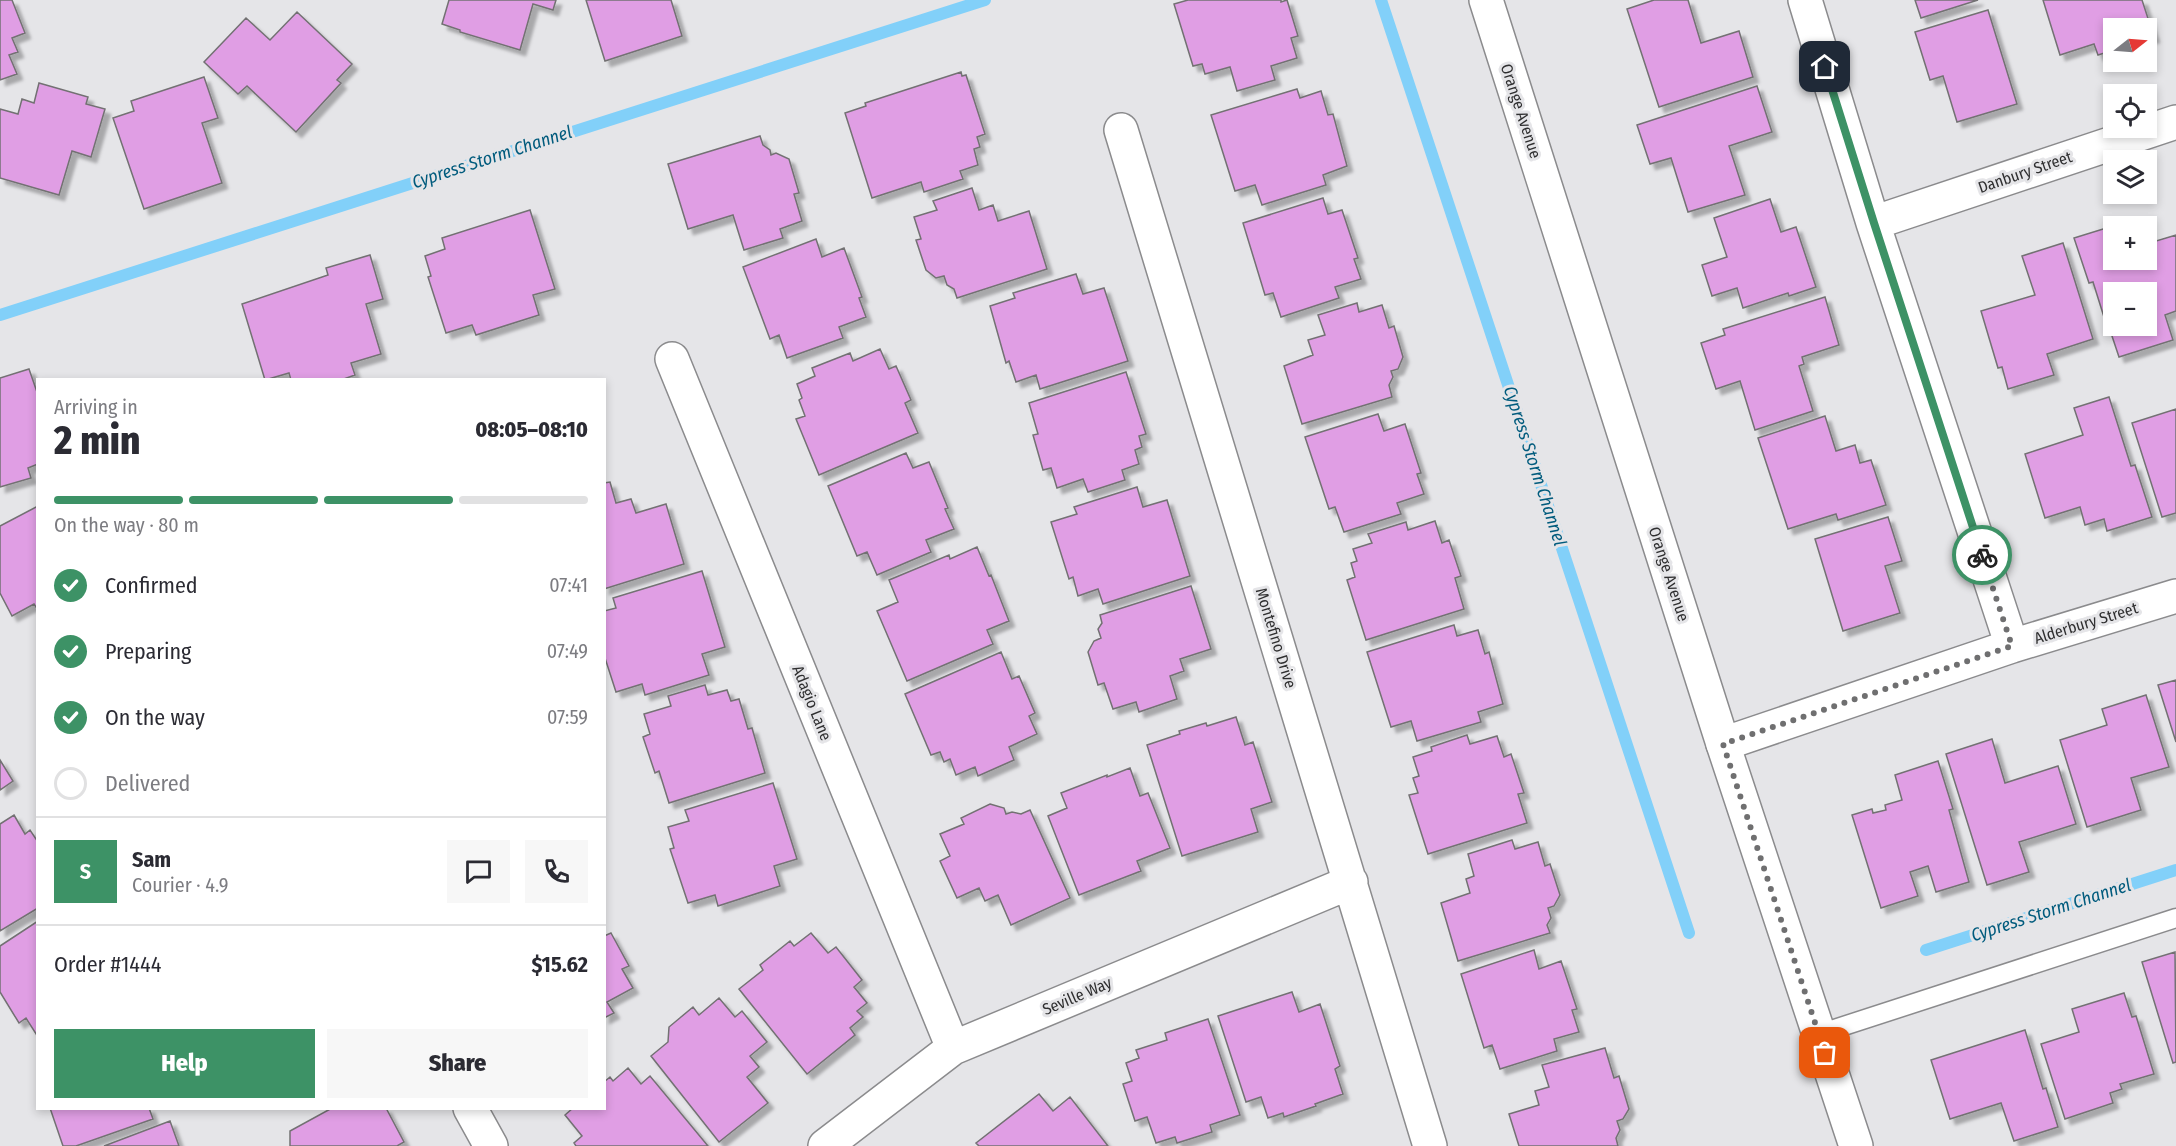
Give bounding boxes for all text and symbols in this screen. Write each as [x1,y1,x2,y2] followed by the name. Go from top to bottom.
[2103,18,2157,72] north arrow
[2103,18,2157,336] map controls
[1799,41,1850,92] pin
[1808,50,1841,83] icon: home
[1497,61,1545,161] street label: Orange Avenue
[2103,84,2157,138] button: locate
[409,121,575,193] water label: Cypress Storm Channel
[1976,147,2075,197] street label: Danbury Street
[2103,150,2157,204] button: layers
[2103,216,2157,270] button: +
[2103,282,2157,336] button: −
[1499,383,1571,549] water label: Cypress Storm Channel
[54,395,138,419] text: Arriving in
[475,416,588,443] text: 08:05–08:10
[54,418,140,464] text: 2 min
[54,513,199,537] text: On the way · 80 m
[1645,524,1693,624] street label: Orange Avenue
[1952,525,2012,585] courier
[1966,539,1999,572] icon: bike
[54,569,87,602] icon: check
[105,572,198,599] text: Confirmed
[549,573,588,597] text: 07:41
[1252,586,1300,691] street label: Montefino Drive
[2032,598,2141,648] street label: Alderbury Street
[54,635,87,668] icon: check
[105,638,191,665] text: Preparing
[547,639,588,663] text: 07:49
[788,663,836,744] street label: Adagio Lane
[54,701,87,734] icon: check
[105,704,205,731] text: On the way
[547,705,588,729] text: 07:59
[105,770,190,797] text: Delivered
[447,840,510,903] button: chat
[525,840,588,903] button: phone
[132,846,171,873] text: Sam
[80,858,91,885] text: S
[132,873,228,897] text: Courier · 4.9
[1968,874,2134,946] water label: Cypress Storm Channel
[54,951,161,978] text: Order #1444
[531,951,588,978] text: $15.62
[1040,973,1115,1019] street label: Seville Way
[1799,1027,1850,1078] pin
[54,1029,315,1098] button: Help
[327,1029,588,1098] button: Share
[1808,1036,1841,1069] icon: bag

